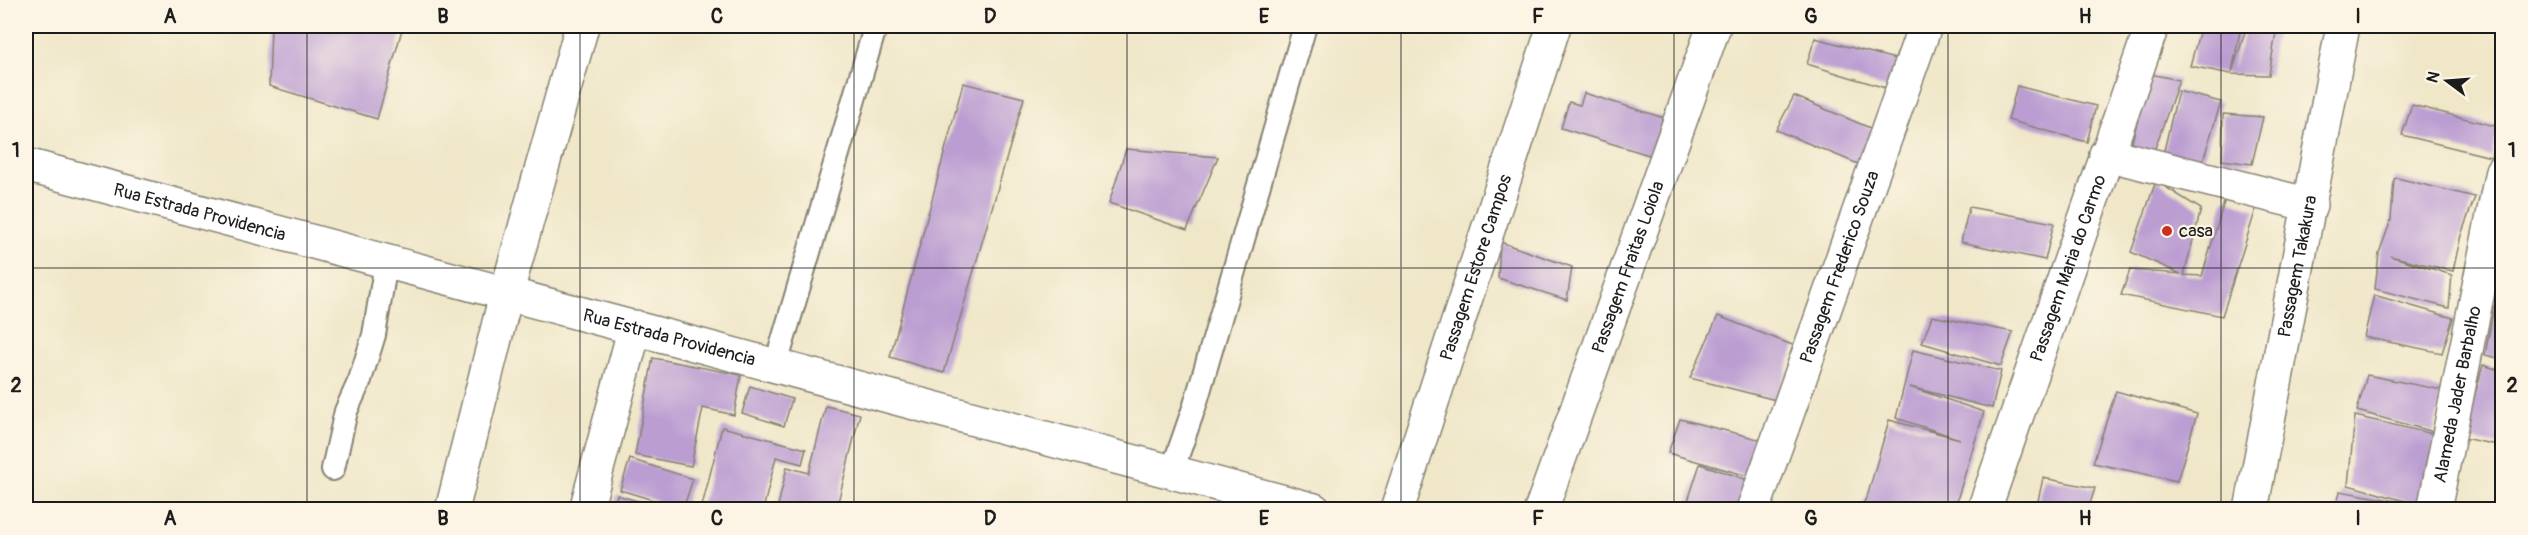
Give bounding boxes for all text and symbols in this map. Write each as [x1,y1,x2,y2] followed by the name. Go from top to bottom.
[164,4,177,29] text: A
[437,4,449,29] text: B
[711,4,723,29] text: C
[984,4,997,29] text: D
[1259,4,1270,29] text: E
[1532,4,1544,29] text: F
[1804,4,1818,29] text: G
[2079,4,2092,29] text: H
[2355,4,2361,29] text: I
[2417,51,2477,111] north arrow
[2422,69,2445,85] text: N
[12,138,20,163] text: 1
[2508,138,2516,163] text: 1
[1795,168,1885,366] street label: Passagem Frederico Souza
[1435,171,1517,364] street label: Passagem Estore Campos
[2025,171,2112,365] street label: Passagem Maria do Carmo
[111,178,288,247] street label: Rua Estrada Providencia
[1587,178,1670,357] street label: Passagem Fraitas Loiola
[2273,193,2323,339] street label: Passagem Takakura
[2179,220,2213,243] place label: casa
[2160,224,2174,238] marker: casa
[2429,303,2487,485] street label: Alameda Jader Barbalho
[580,304,758,372] street label: Rua Estrada Providencia
[10,373,22,398] text: 2
[2506,373,2518,398] text: 2
[164,506,177,531] text: A
[437,506,449,531] text: B
[711,506,723,531] text: C
[984,506,997,531] text: D
[1259,506,1270,531] text: E
[1532,506,1544,531] text: F
[1804,506,1818,531] text: G
[2079,506,2092,531] text: H
[2355,506,2361,531] text: I

